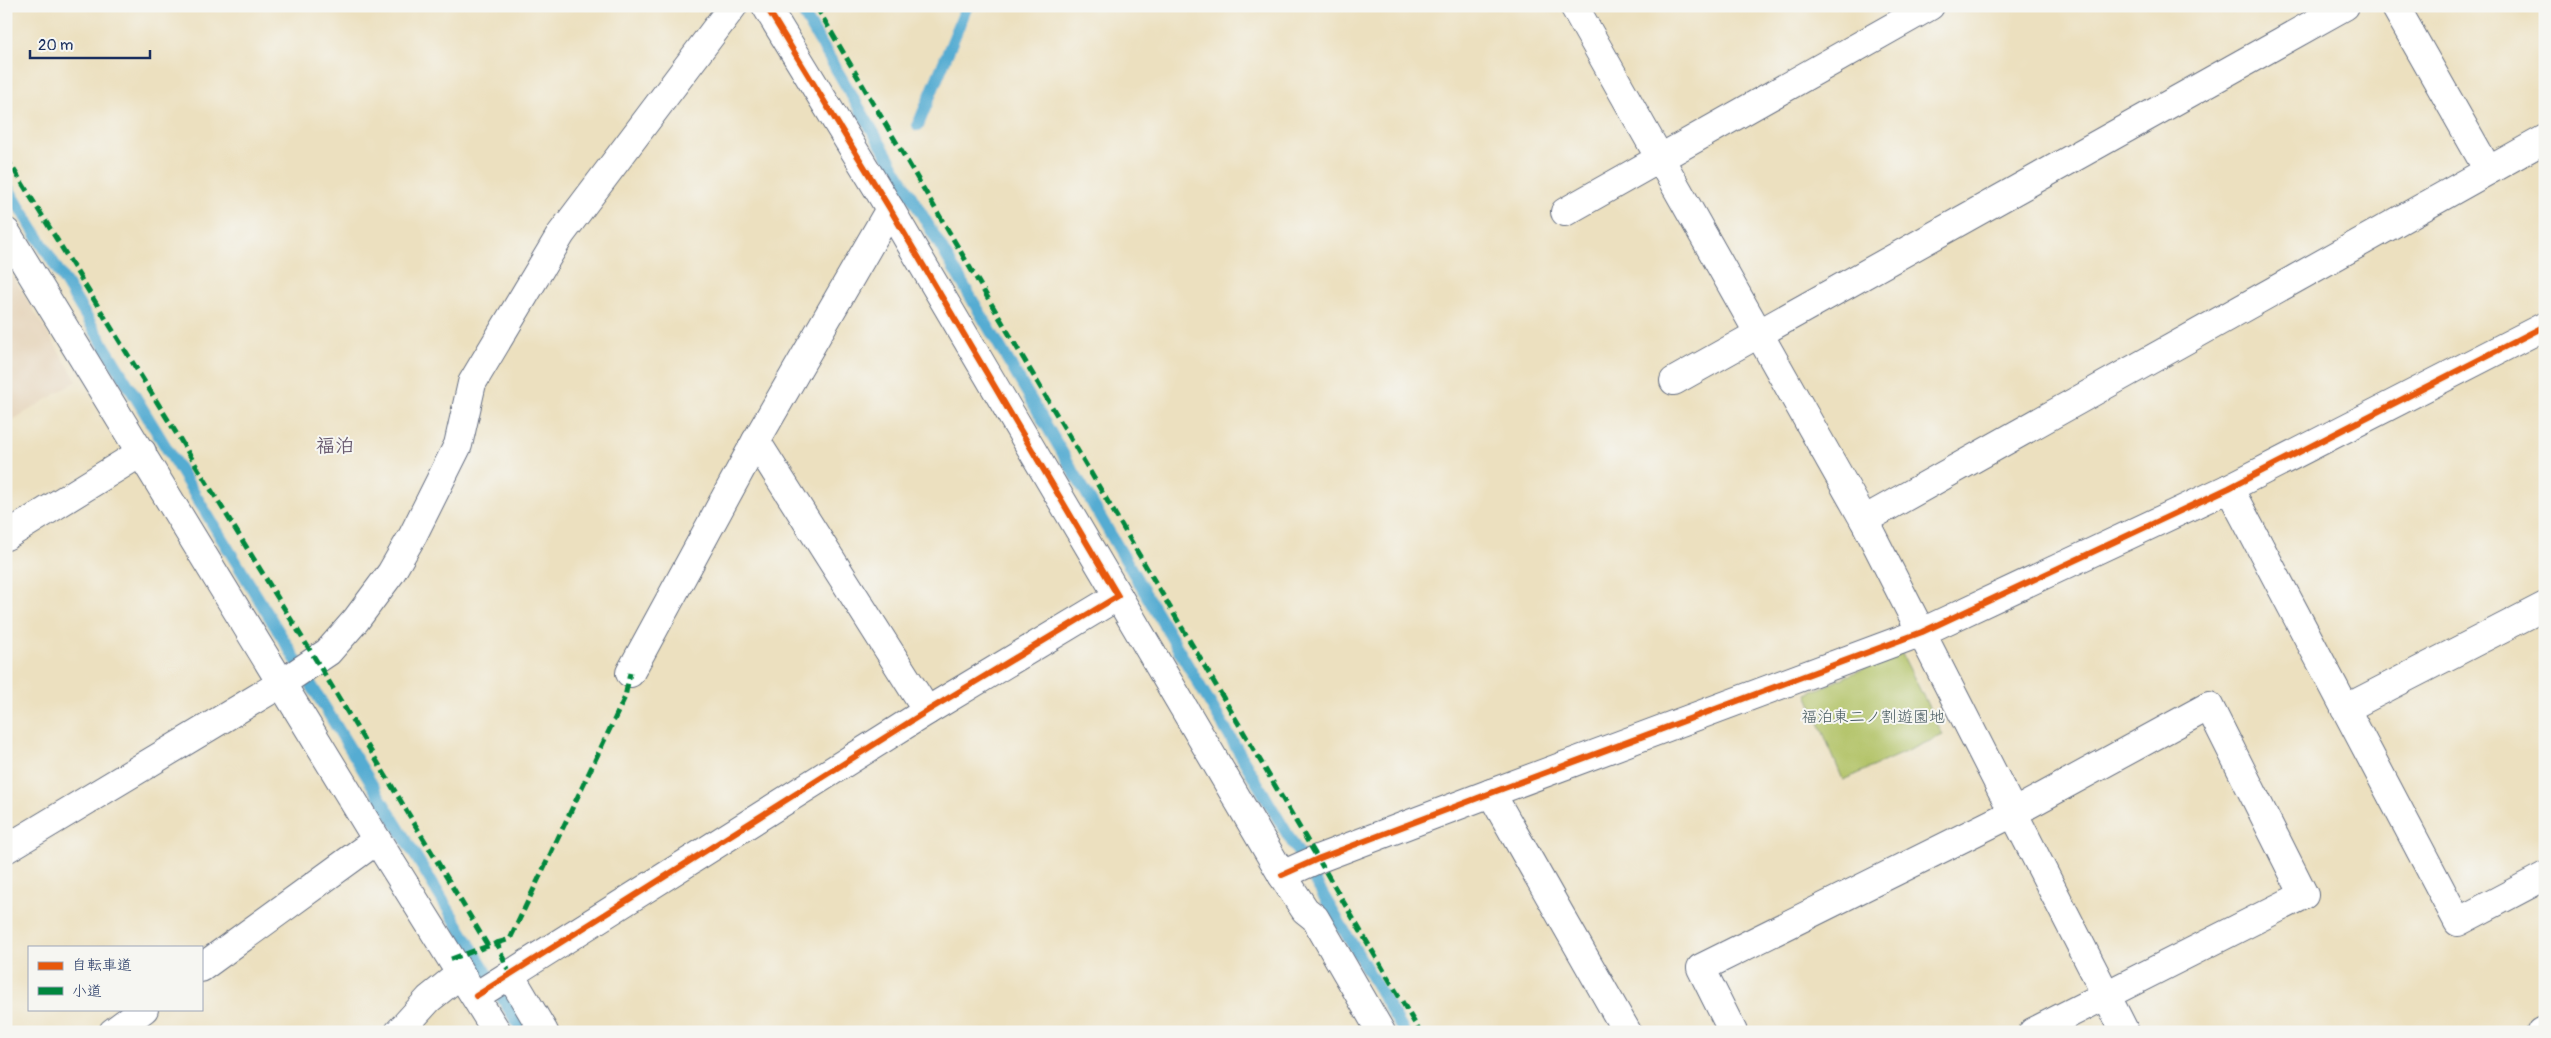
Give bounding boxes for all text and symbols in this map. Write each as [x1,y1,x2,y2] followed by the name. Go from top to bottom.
[30,28,150,60] scale bar
[38,36,73,55] text: 20 m
[316,434,354,458] district label: 福泊
[1801,707,1945,727] park label: 福泊東二ノ割遊園地
[28,946,202,1010] legend
[72,956,132,975] text: 自転車道
[72,982,102,1001] text: 小道

